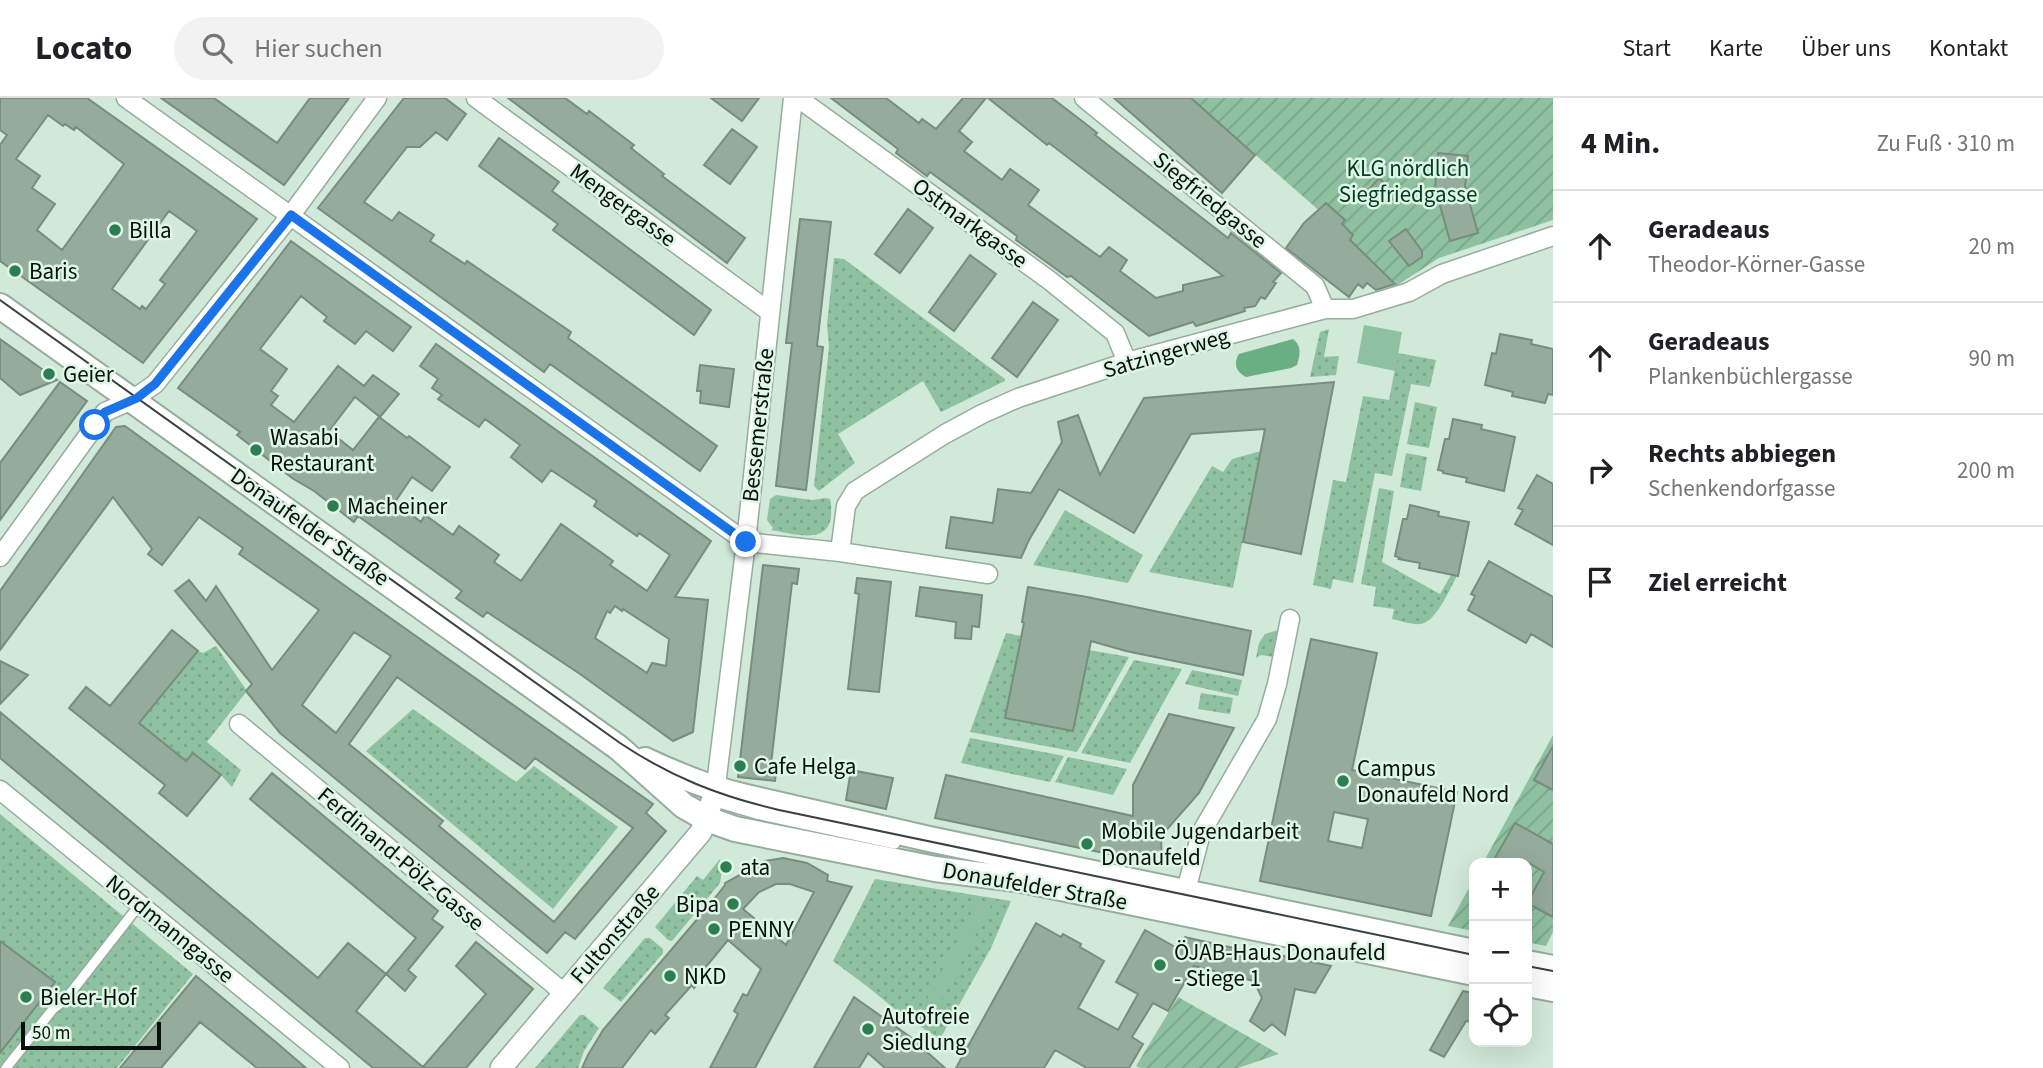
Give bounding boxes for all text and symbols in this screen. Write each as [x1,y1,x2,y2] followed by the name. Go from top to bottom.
[174,17,664,80] search box
[35,25,132,72] text: Locato
[198,29,236,67] icon: search
[254,30,383,67] text: Hier suchen
[1623,31,1671,66] text: Start
[1709,31,1763,66] text: Karte
[1801,31,1891,66] text: Über uns
[1929,31,2008,66] text: Kontakt
[1581,122,1660,165] text: 4 Min.
[1876,127,2015,160] text: Zu Fuß · 310 m
[1146,144,1274,256] street label: Siegfriedgasse
[1339,152,1477,211] park label: KLG nördlich Siegfriedgasse
[563,155,683,255] street label: Mengergasse
[905,170,1035,276] street label: Ostmarkgasse
[1648,211,1769,248] text: Geradeaus
[129,214,172,247] place label: Billa
[107,222,123,238] marker: Billa
[1581,227,1619,265] icon: ahead
[1968,230,2015,263] text: 20 m
[1648,248,1865,281] text: Theodor-Körner-Gasse
[29,255,77,288] place label: Baris
[7,263,23,279] marker: Baris
[1099,319,1233,387] street label: Satzingerweg
[1648,323,1769,360] text: Geradeaus
[1581,339,1619,377] icon: ahead
[1968,342,2015,375] text: 90 m
[734,346,782,504] street label: Bessemerstraße
[63,358,115,391] place label: Geier
[1648,360,1853,393] text: Plankenbüchlergasse
[41,366,57,382] marker: Geier
[79,409,110,440] route start
[270,421,374,480] place label: Wasabi Restaurant
[1648,435,1836,472] text: Rechts abbiegen
[248,442,264,458] marker: Wasabi Restaurant
[1581,451,1619,489] icon: right
[1957,454,2015,487] text: 200 m
[224,460,396,594] street label: Donaufelder Straße
[1648,472,1835,505] text: Schenkendorfgasse
[347,490,448,523] place label: Macheiner
[325,498,341,514] marker: Macheiner
[730,526,761,557] route end
[1581,563,1619,601] icon: arrive
[1648,564,1787,601] text: Ziel erreicht
[754,750,856,783] place label: Cafe Helga
[1357,752,1509,811] place label: Campus Donaufeld Nord
[732,758,748,774] marker: Cafe Helga
[1335,773,1351,789] marker: Campus Donaufeld Nord
[310,779,492,939] street label: Ferdinand-Pölz-Gasse
[1101,815,1299,874] place label: Mobile Jugendarbeit Donaufeld
[1079,836,1095,852] marker: Mobile Jugendarbeit Donaufeld
[740,851,770,884] place label: ata
[940,854,1130,918] street label: Donaufelder Straße
[1469,858,1532,1047] map controls
[1469,858,1532,921] button: +
[718,859,734,875] marker: ata
[99,867,241,991] street label: Nordmanngasse
[562,877,668,991] street label: Fultonstraße
[676,888,719,921] place label: Bipa
[725,896,741,912] marker: Bipa
[728,913,794,946] place label: PENNY
[706,921,722,937] marker: PENNY
[1469,921,1532,984] button: −
[1174,936,1386,995] place label: ÖJAB-Haus Donaufeld - Stiege 1
[1152,957,1168,973] marker: ÖJAB-Haus Donaufeld - Stiege 1
[684,960,726,993] place label: NKD
[662,968,678,984] marker: NKD
[40,981,138,1014] place label: Bieler-Hof
[1469,984,1532,1047] button: locate
[18,989,34,1005] marker: Bieler-Hof
[882,1000,970,1059] place label: Autofreie Siedlung
[21,1019,161,1051] scale bar
[32,1020,70,1047] text: 50 m
[860,1021,876,1037] marker: Autofreie Siedlung

